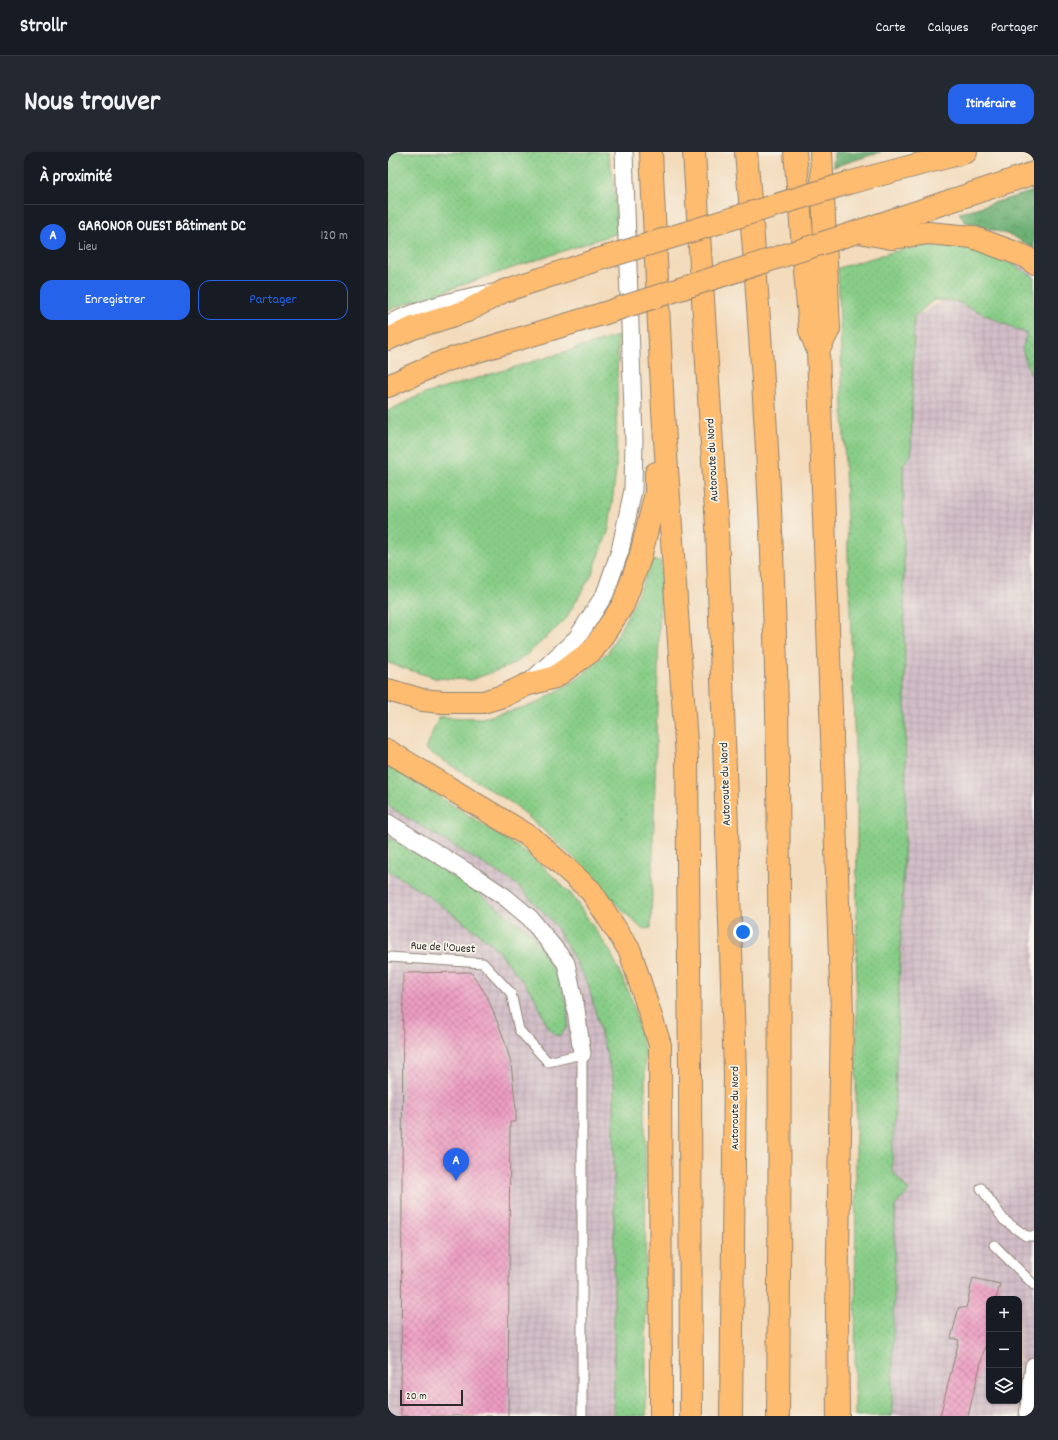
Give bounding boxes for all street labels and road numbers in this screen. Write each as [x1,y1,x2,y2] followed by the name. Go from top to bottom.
[702,418,724,502] street label: Autoroute du Nord
[716,742,736,826] street label: Autoroute du Nord
[410,938,476,958] street label: Rue de l'Ouest
[727,1066,744,1150] street label: Autoroute du Nord

